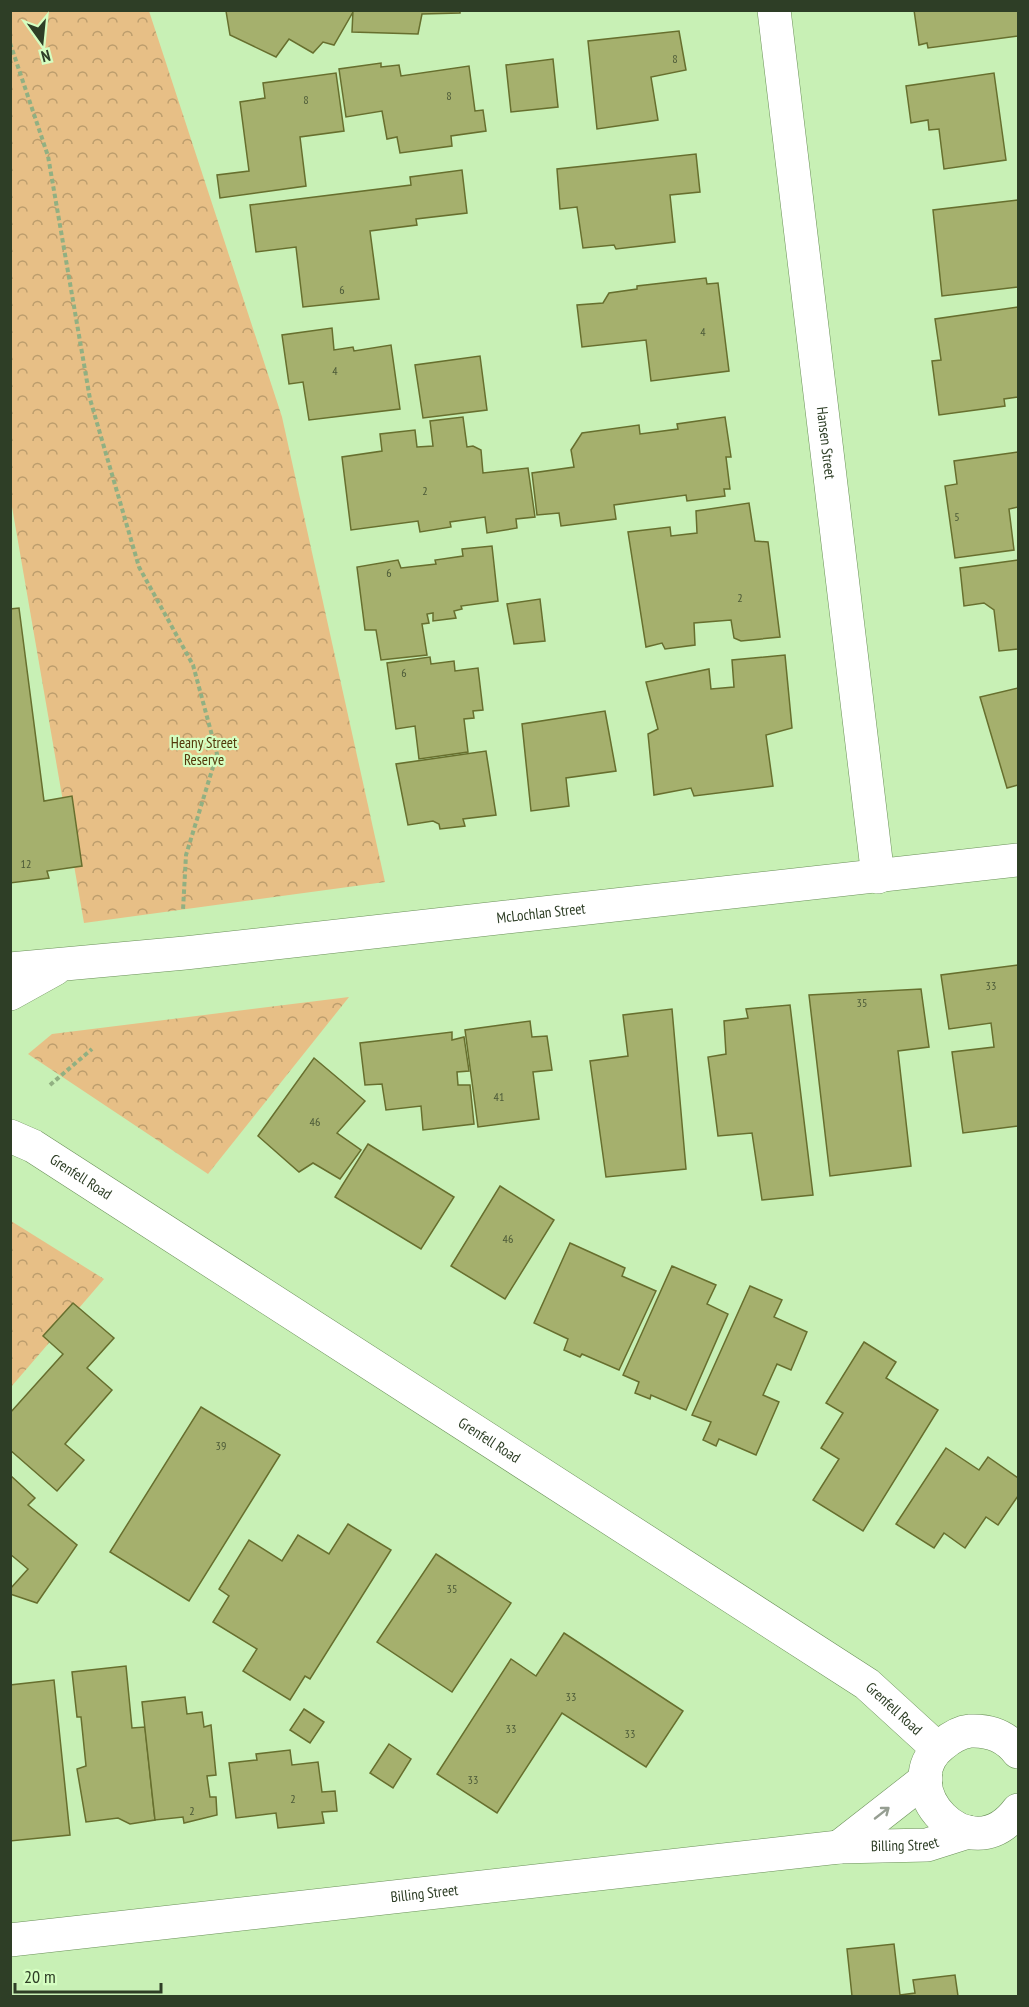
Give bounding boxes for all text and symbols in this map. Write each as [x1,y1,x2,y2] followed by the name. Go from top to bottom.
[12,12,72,72] north arrow
[39,46,53,67] text: N
[672,51,678,66] house number: 8
[446,88,452,103] house number: 8
[303,92,309,107] house number: 8
[339,282,345,297] house number: 6
[700,324,706,339] house number: 4
[332,363,338,378] house number: 4
[813,406,840,480] street label: Hansen Street
[422,483,428,498] house number: 2
[954,509,960,524] house number: 5
[386,565,392,580] house number: 6
[737,590,743,605] house number: 2
[401,665,407,680] house number: 6
[171,733,237,769] park label: Heany Street Reserve
[21,856,31,871] house number: 12
[496,898,586,927] street label: McLochlan Street
[986,978,996,993] house number: 33
[857,995,867,1010] house number: 35
[494,1089,504,1104] house number: 41
[310,1114,320,1129] house number: 46
[47,1149,116,1203] street label: Grenfell Road
[503,1231,513,1246] house number: 46
[455,1413,524,1467] street label: Grenfell Road
[216,1438,226,1453] house number: 39
[447,1581,457,1596] house number: 35
[862,1678,927,1739] street label: Grenfell Road
[566,1689,576,1704] house number: 33
[506,1721,516,1736] house number: 33
[625,1726,635,1741] house number: 33
[468,1772,478,1787] house number: 33
[290,1791,296,1806] house number: 2
[189,1803,195,1818] house number: 2
[874,1807,890,1820] one-way arrow
[871,1832,941,1855] street label: Billing Street
[390,1880,459,1906] street label: Billing Street
[15,1956,160,1994] scale bar
[24,1965,56,1988] text: 20 m

